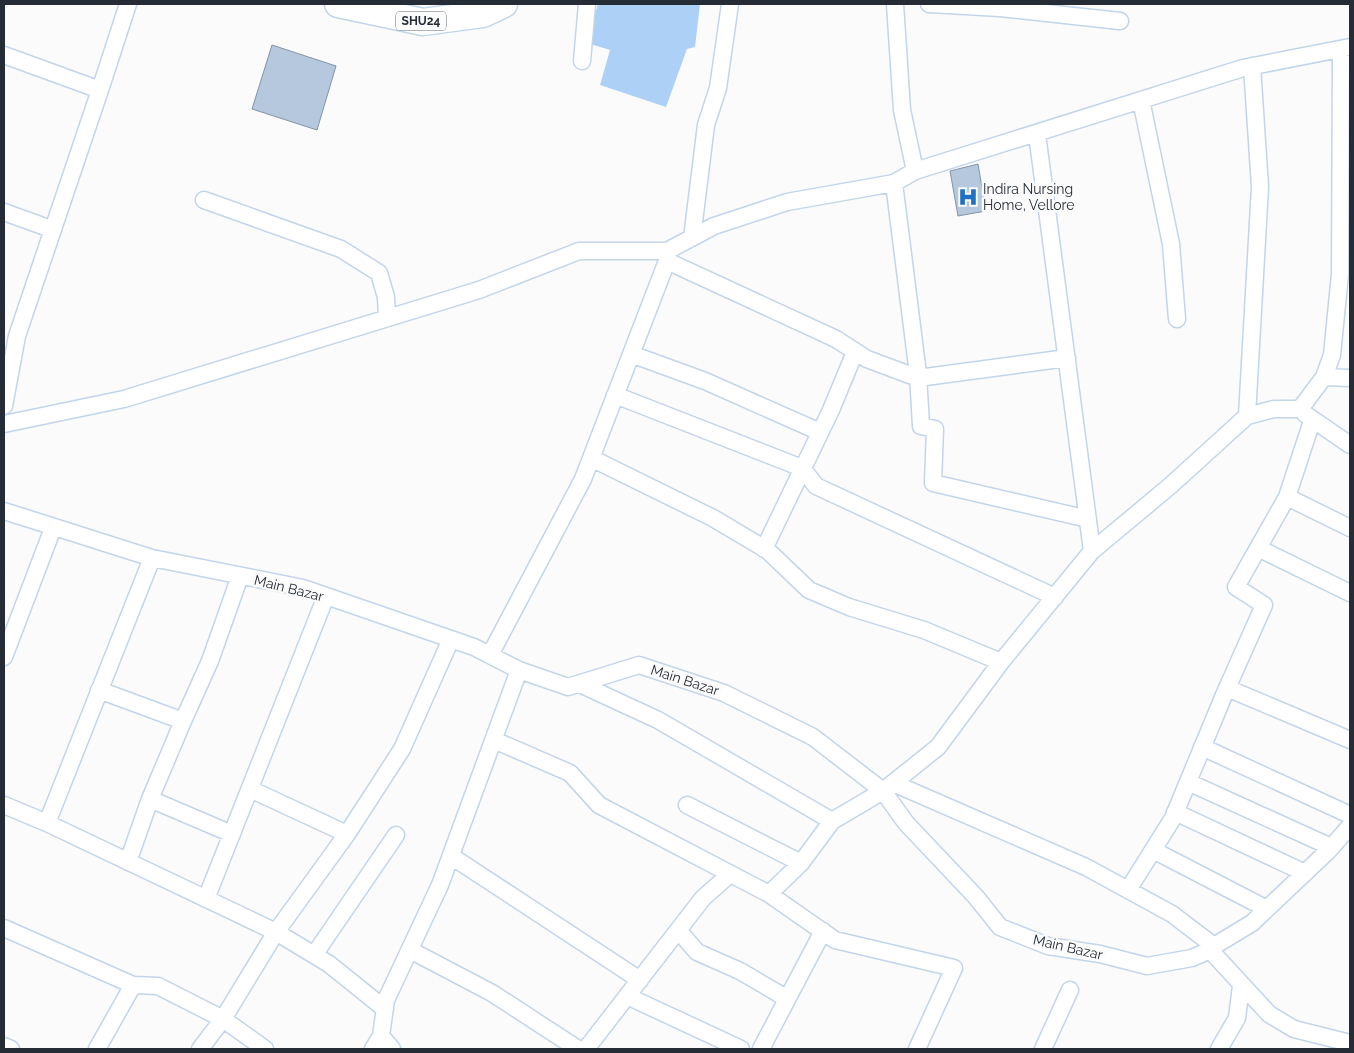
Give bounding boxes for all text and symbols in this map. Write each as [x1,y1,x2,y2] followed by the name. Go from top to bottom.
[396,12,446,30] road number: SHU24
[983,181,1075,213] place label: Indira Nursing Home, Vellore
[957,186,979,208] hospital icon: Indira Nursing Home, Vellore
[253,572,325,604] street label: Main Bazar
[649,661,721,699] street label: Main Bazar
[1032,931,1104,963] street label: Main Bazar

